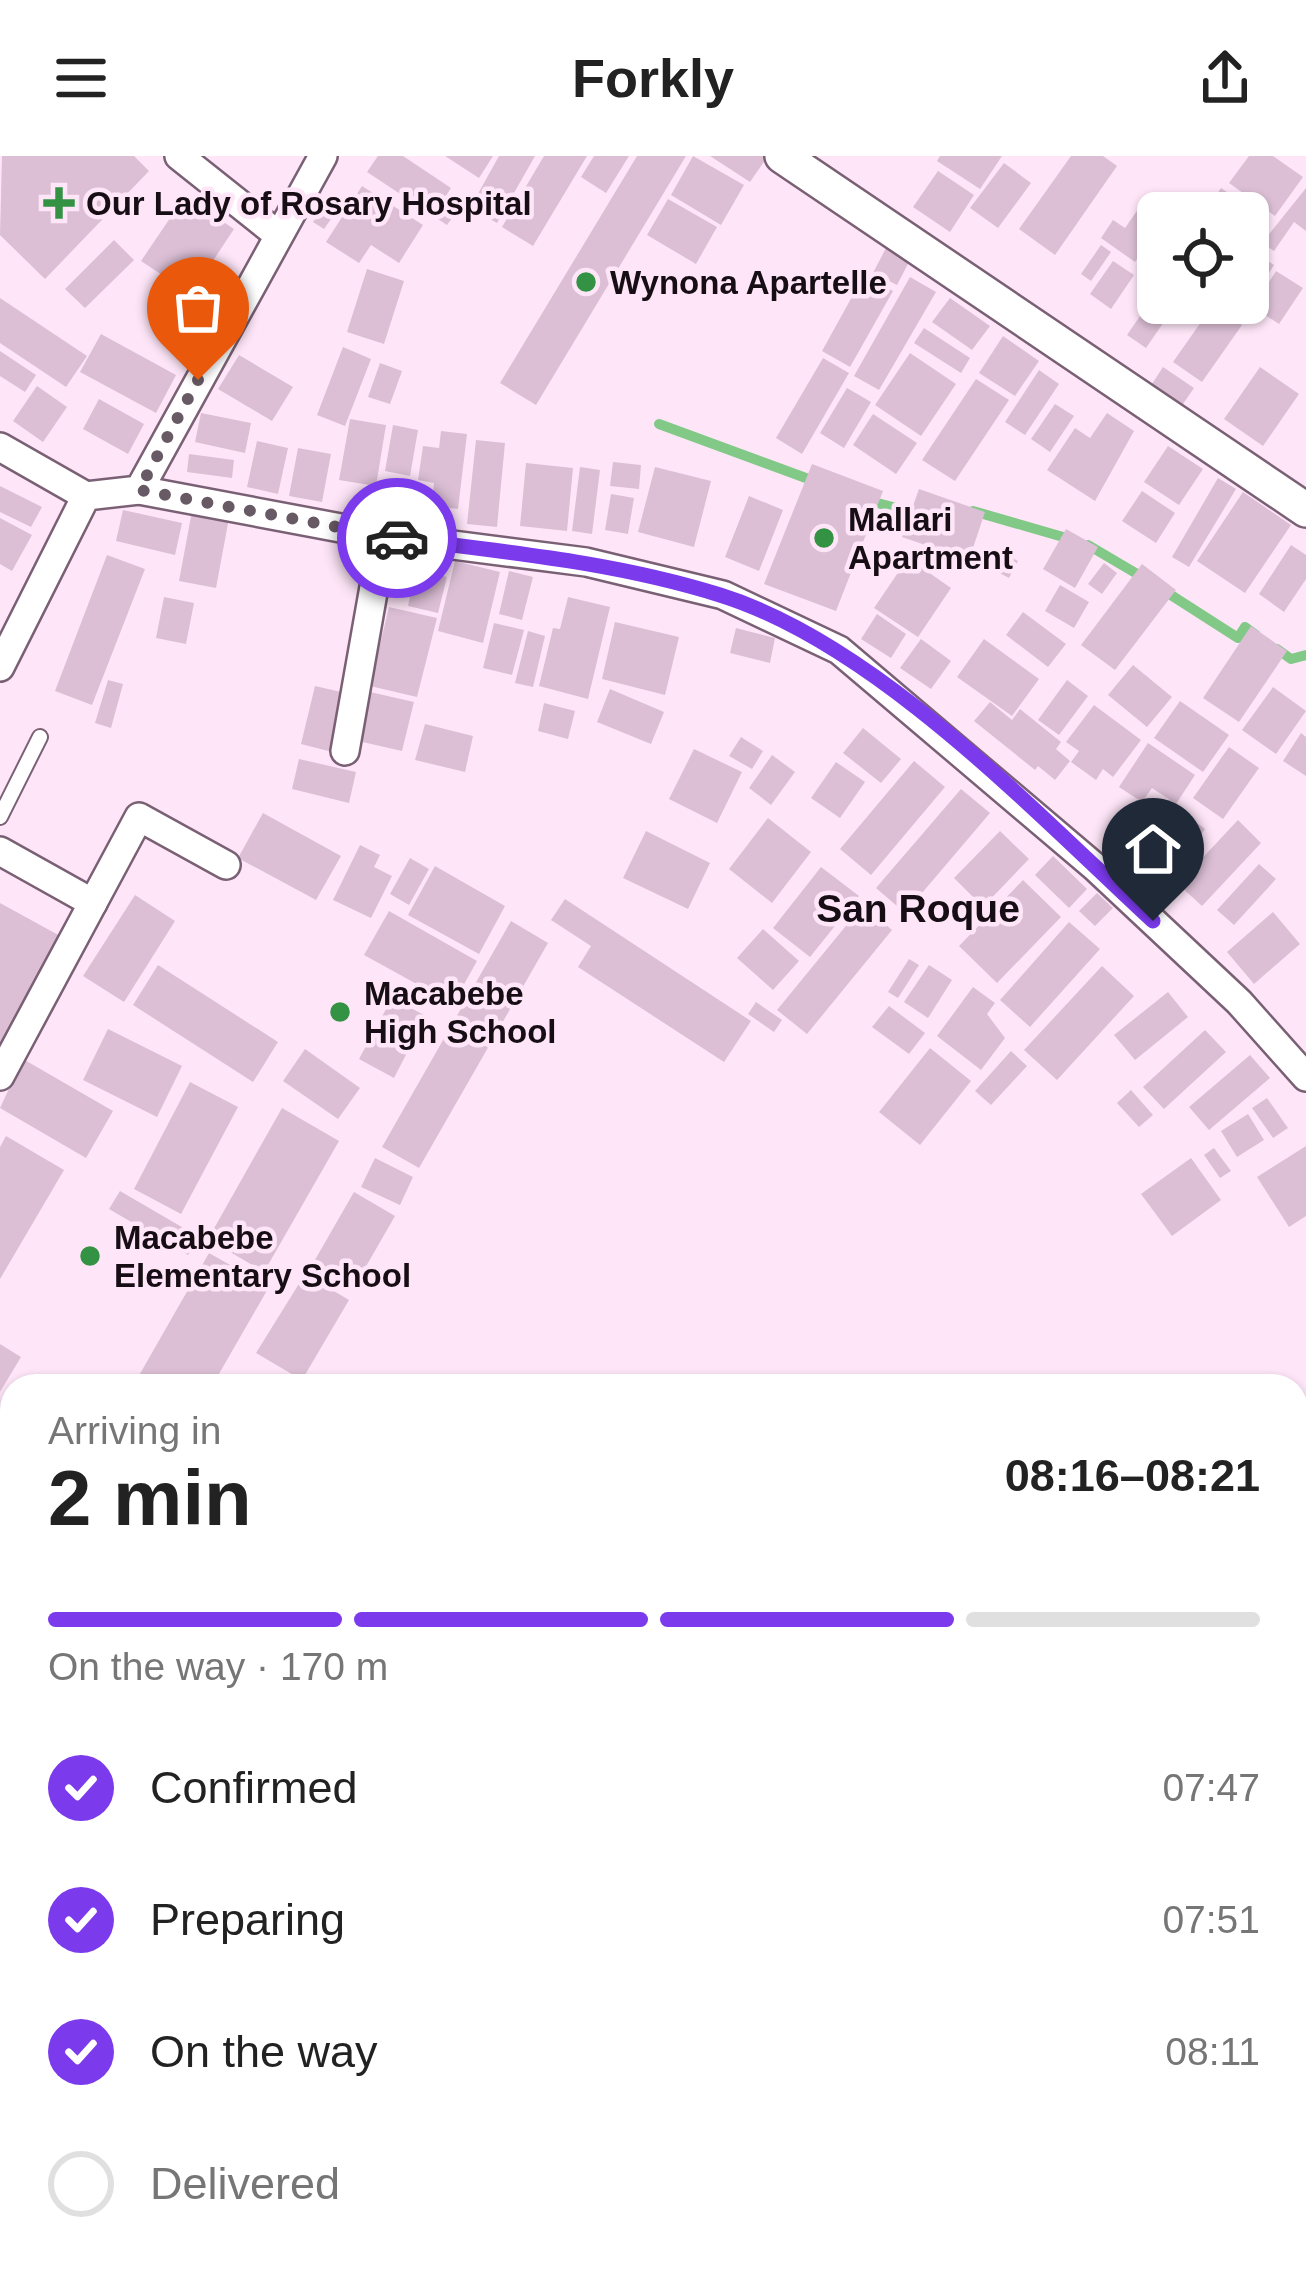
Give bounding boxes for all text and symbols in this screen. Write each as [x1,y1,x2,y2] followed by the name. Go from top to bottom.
[48,45,114,111] icon: menu
[1192,45,1258,111] icon: share
[572,48,734,108] text: Forkly
[86,185,532,222] place label: Our Lady of Rosary Hospital
[43,187,75,219] marker: Our Lady of Rosary Hospital
[1137,192,1269,324] map controls
[1137,192,1269,324] button: locate
[147,257,249,380] pin
[610,264,887,301] place label: Wynona Apartelle
[573,269,599,295] marker: Wynona Apartelle
[165,275,231,341] icon: bag
[337,478,457,598] courier
[848,501,1013,576] place label: Mallari Apartment
[364,505,430,571] icon: car
[811,525,837,551] marker: Mallari Apartment
[1102,798,1204,921] pin
[1120,816,1186,882] icon: home
[816,887,1020,930] district label: San Roque
[364,975,557,1050] place label: Macabebe High School
[327,999,353,1025] marker: Macabebe High School
[114,1219,411,1294] place label: Macabebe Elementary School
[77,1243,103,1269] marker: Macabebe Elementary School
[48,1409,221,1452] text: Arriving in
[1005,1450,1260,1501] text: 08:16–08:21
[48,1454,252,1542] text: 2 min
[48,1645,388,1688] text: On the way · 170 m
[48,1755,114,1821] icon: check
[150,1762,358,1813] text: Confirmed
[1162,1766,1260,1809] text: 07:47
[48,1887,114,1953] icon: check
[150,1894,345,1945] text: Preparing
[1162,1898,1260,1941] text: 07:51
[48,2019,114,2085] icon: check
[150,2026,378,2077] text: On the way
[1165,2030,1260,2073] text: 08:11
[150,2158,340,2209] text: Delivered

